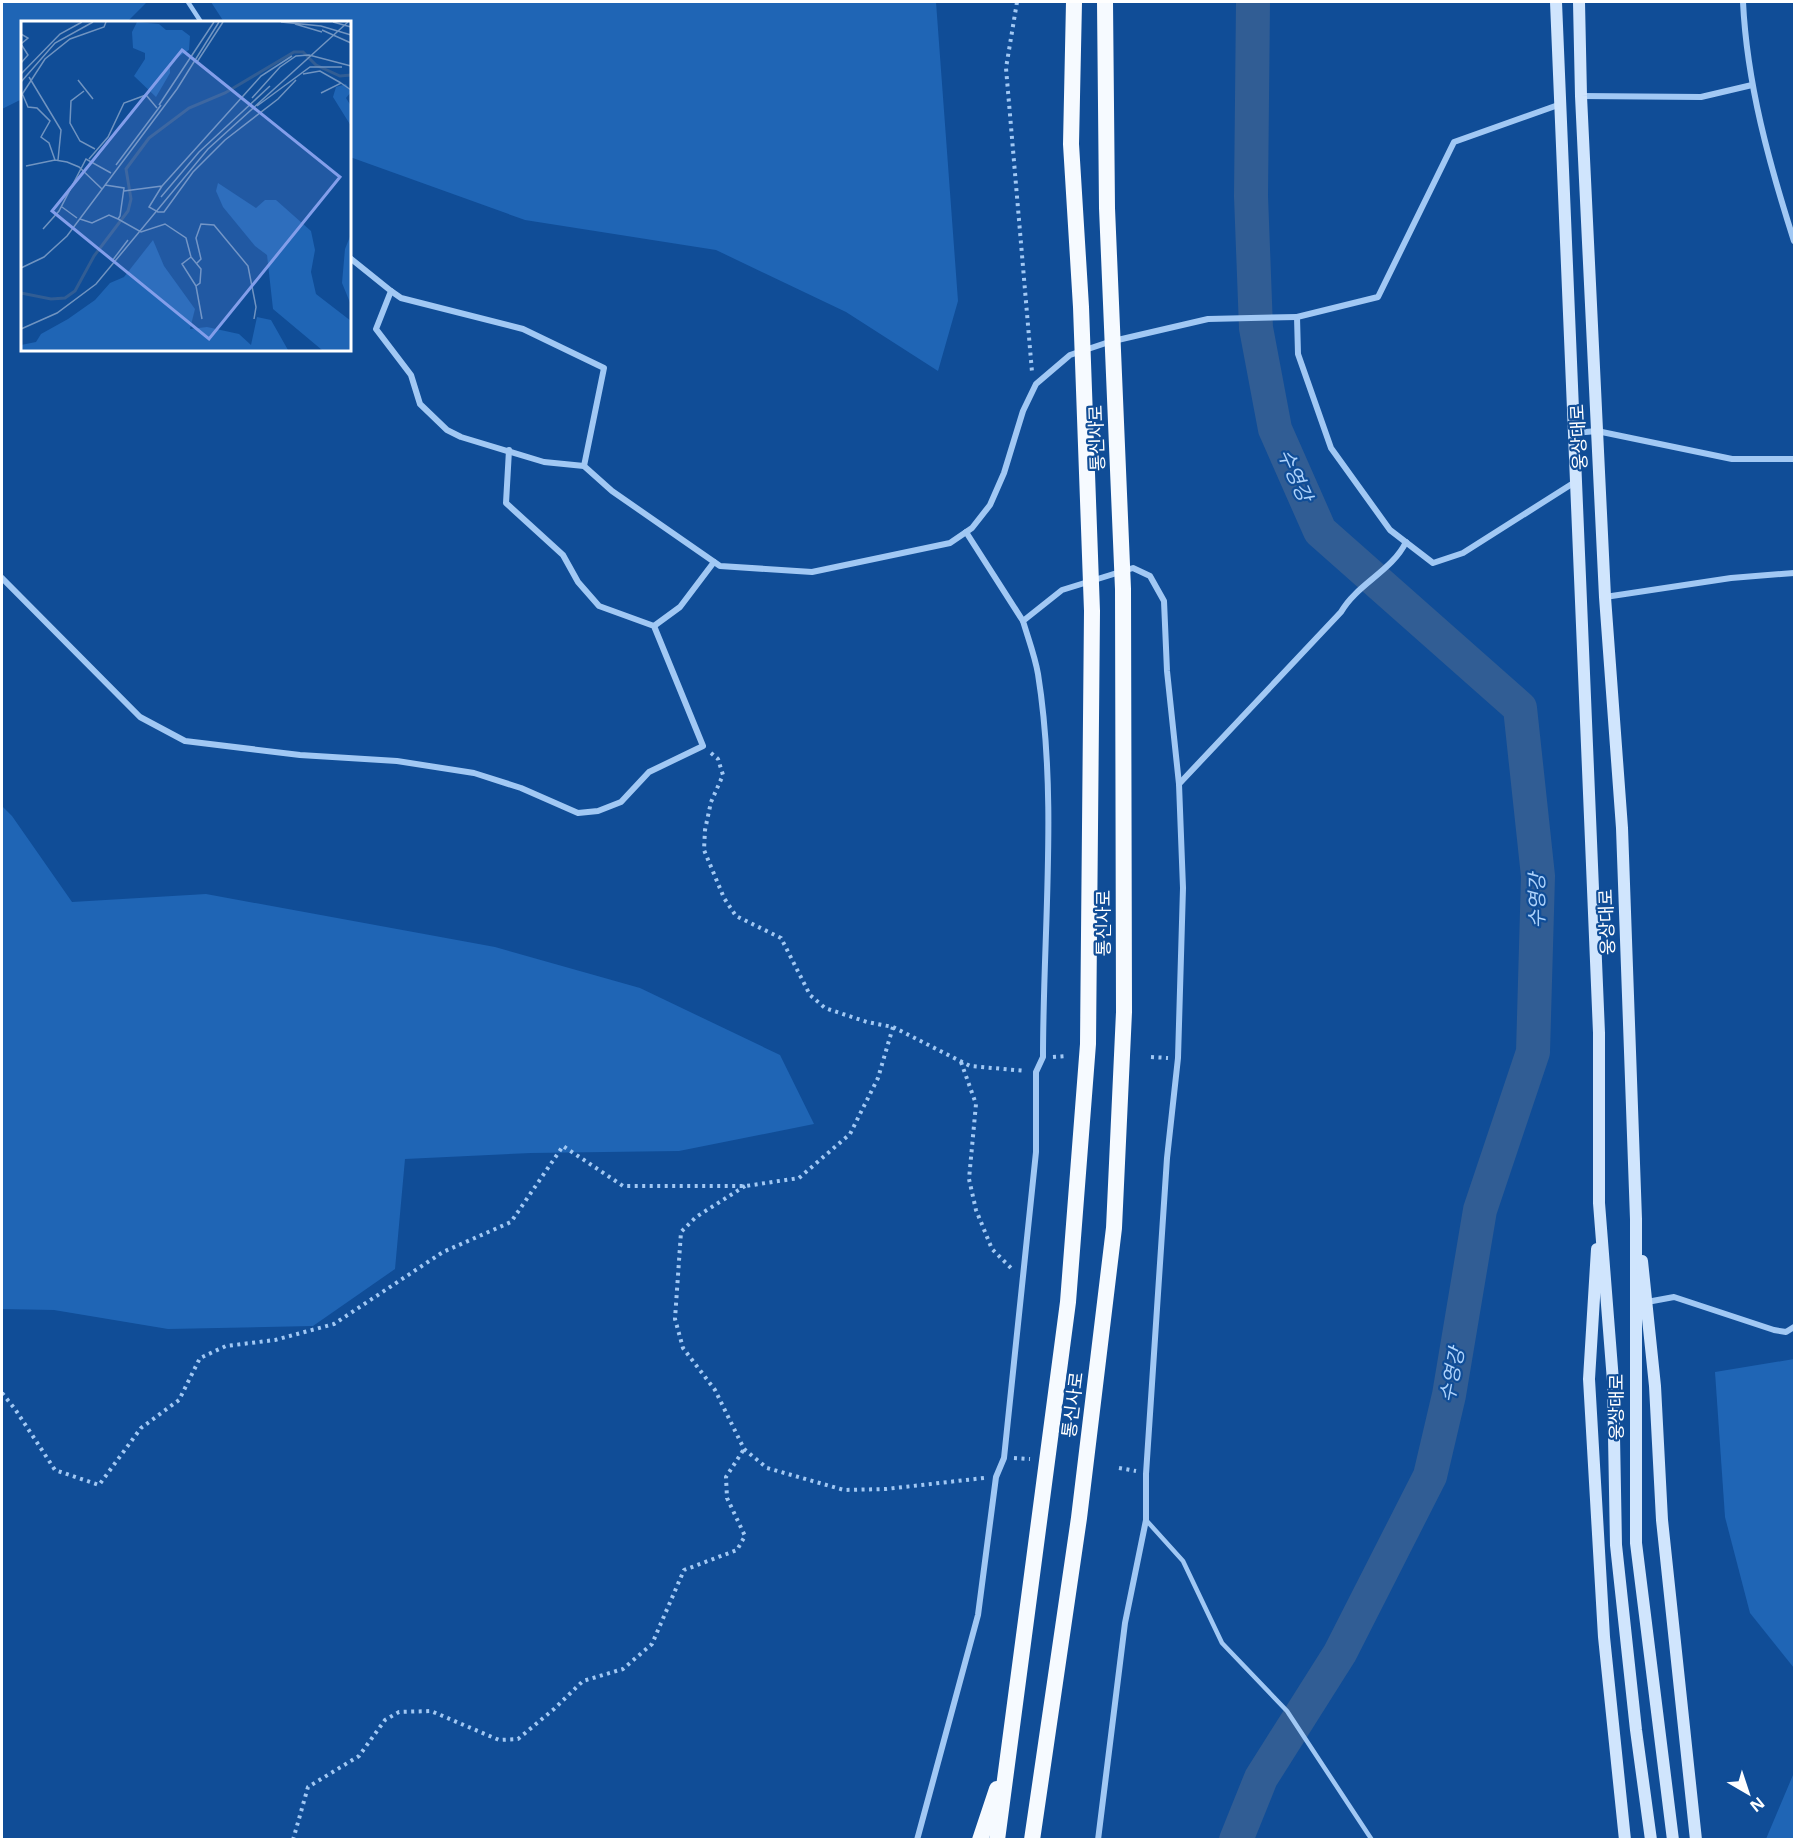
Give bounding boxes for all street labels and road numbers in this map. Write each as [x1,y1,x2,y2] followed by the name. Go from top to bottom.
[1564,403,1592,471] street label: 웅상대로
[1083,405,1109,472] street label: 통신사로
[1593,889,1619,956] street label: 웅상대로
[1091,890,1115,956] street label: 통신사로
[1056,1371,1088,1439] street label: 통신사로
[1604,1374,1628,1440] street label: 웅상대로

